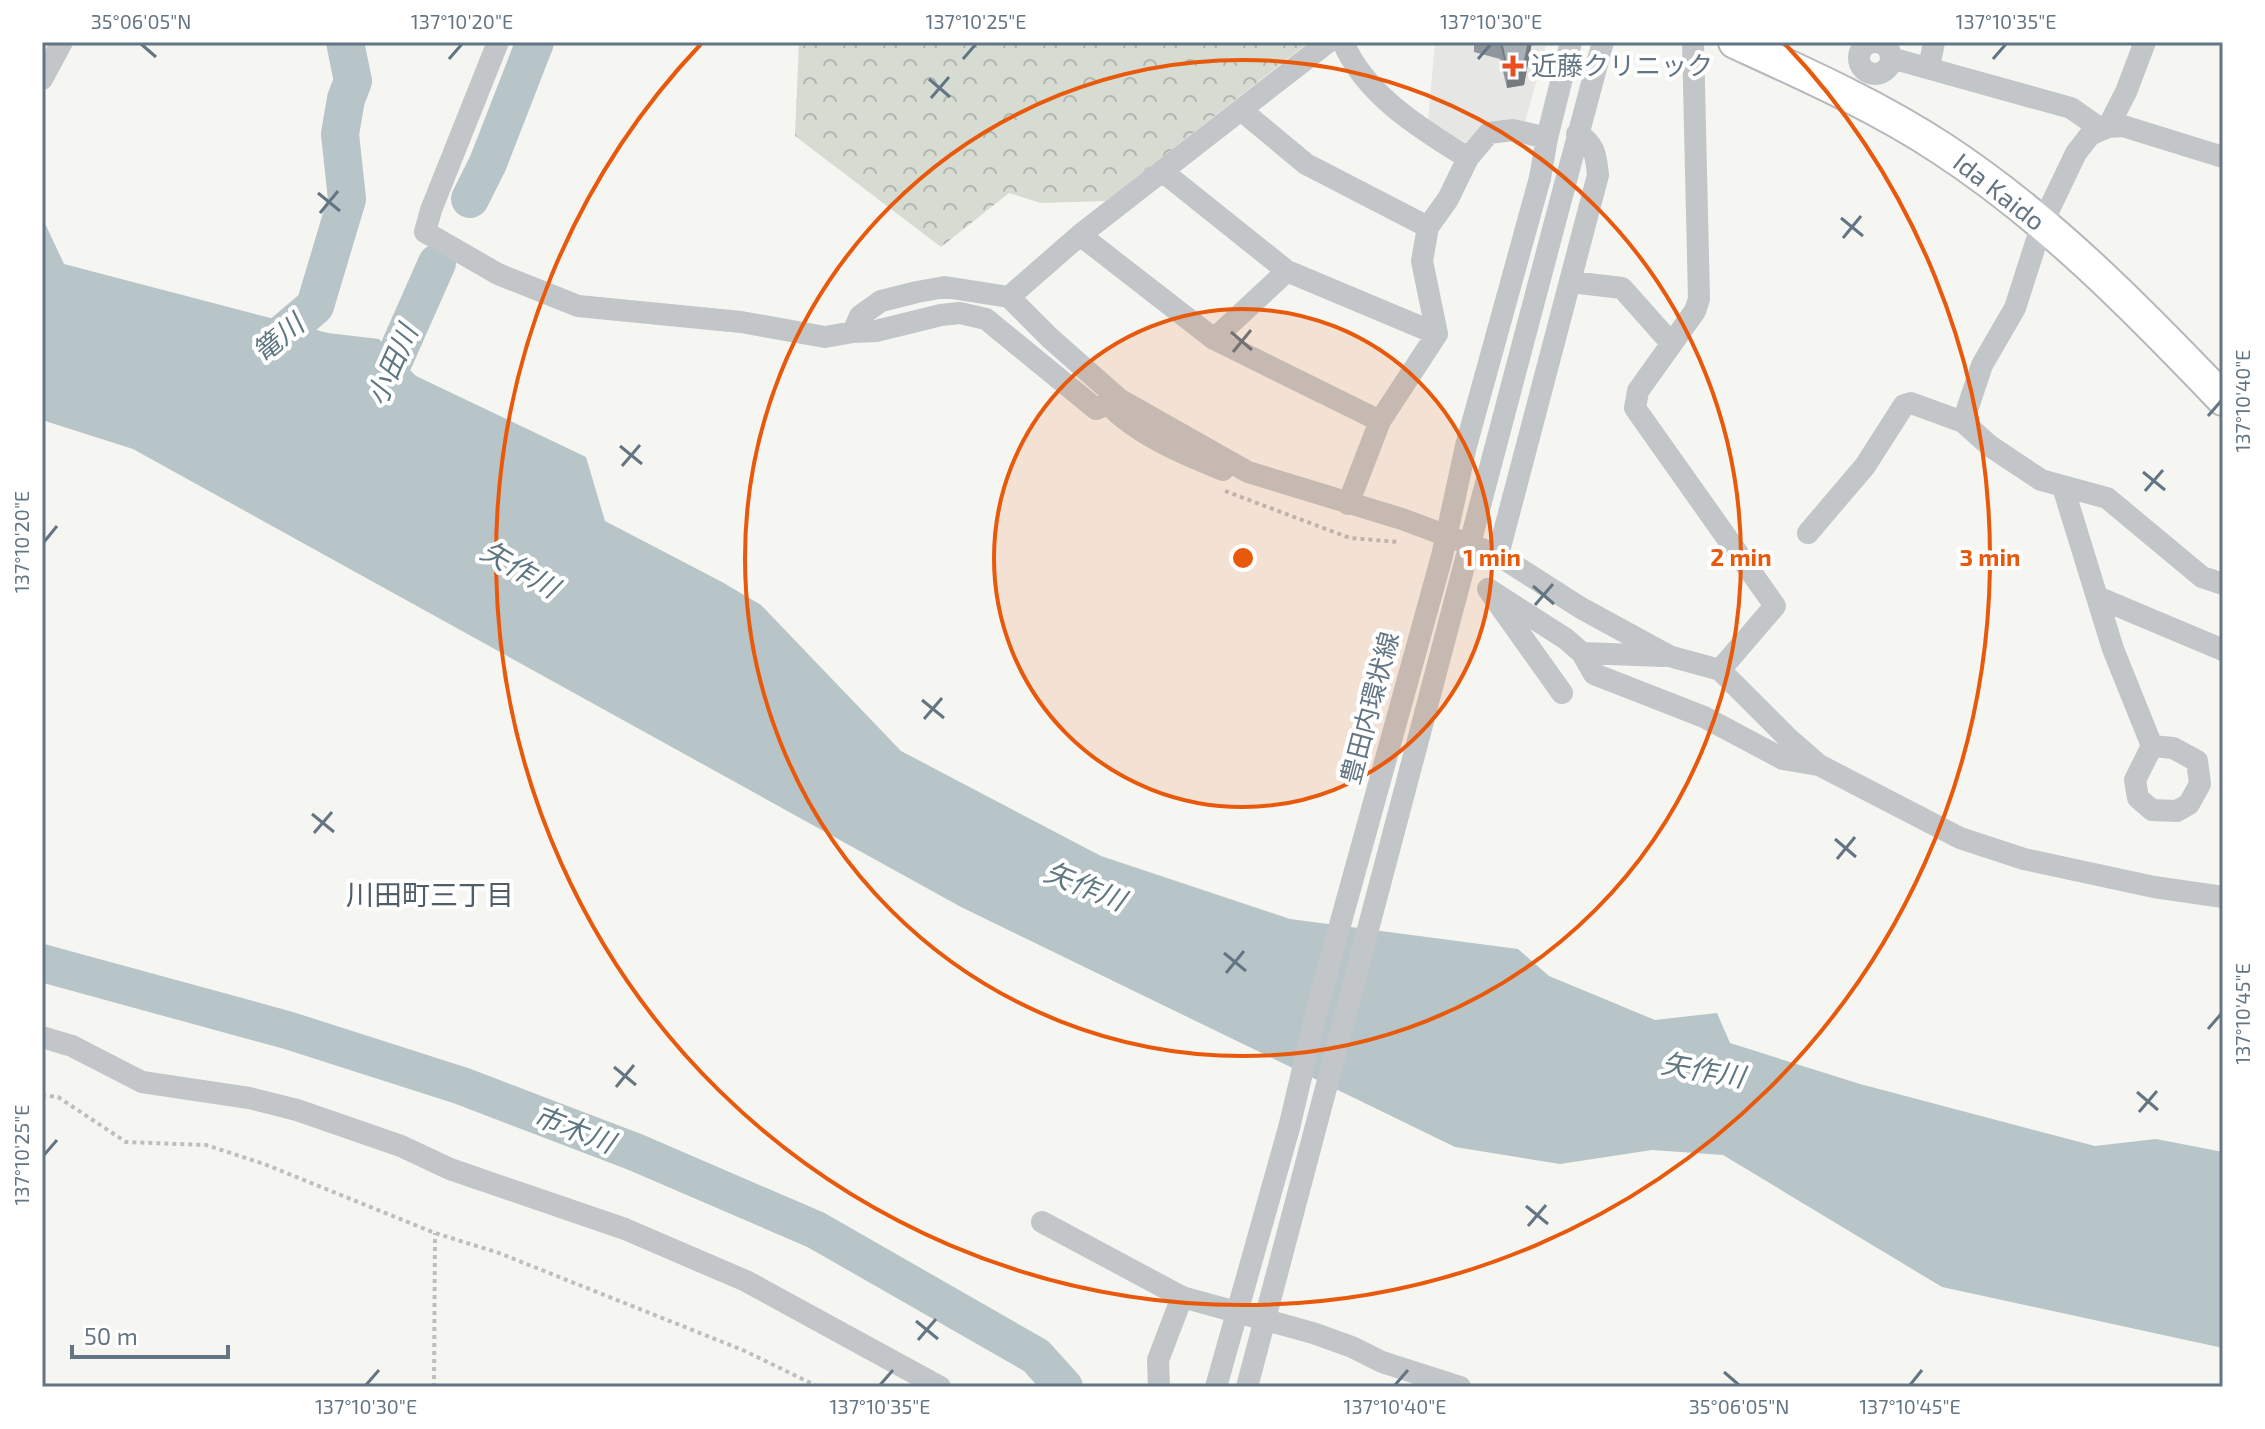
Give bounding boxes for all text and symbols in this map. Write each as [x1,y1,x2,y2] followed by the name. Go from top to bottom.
[91,9,191,33] text: 35°06'05"N
[411,9,513,33] text: 137°10'20"E
[926,9,1027,33] text: 137°10'25"E
[1440,9,1542,33] text: 137°10'30"E
[1956,9,2056,33] text: 137°10'35"E
[1531,49,1713,80] place label: 近藤クリニック
[1502,55,1524,77] marker: 近藤クリニック
[1948,145,2052,236] street label: Ida Kaido
[245,304,312,368] water label: 篭川
[358,317,425,410] water label: 小田川
[2230,350,2254,453] text: 137°10'40"E
[9,491,33,593] text: 137°10'20"E
[476,532,568,605] water label: 矢作川
[1463,542,1521,571] text: 1 min
[1710,542,1772,571] text: 2 min
[1960,542,2020,571] text: 3 min
[1229,544,1257,572] centre of rings
[1333,628,1404,787] street label: 豊田内環状線
[1040,854,1133,918] water label: 矢作川
[346,877,514,911] district label: 川田町三丁目
[2230,963,2254,1065] text: 137°10'45"E
[1659,1045,1750,1094] water label: 矢作川
[529,1097,622,1160] water label: 市木川
[9,1105,33,1206] text: 137°10'25"E
[72,1309,228,1359] scale bar
[84,1321,138,1350] text: 50 m
[315,1394,417,1418] text: 137°10'30"E
[830,1394,930,1418] text: 137°10'35"E
[1344,1394,1447,1418] text: 137°10'40"E
[1689,1394,1789,1418] text: 35°06'05"N
[1859,1394,1961,1418] text: 137°10'45"E

